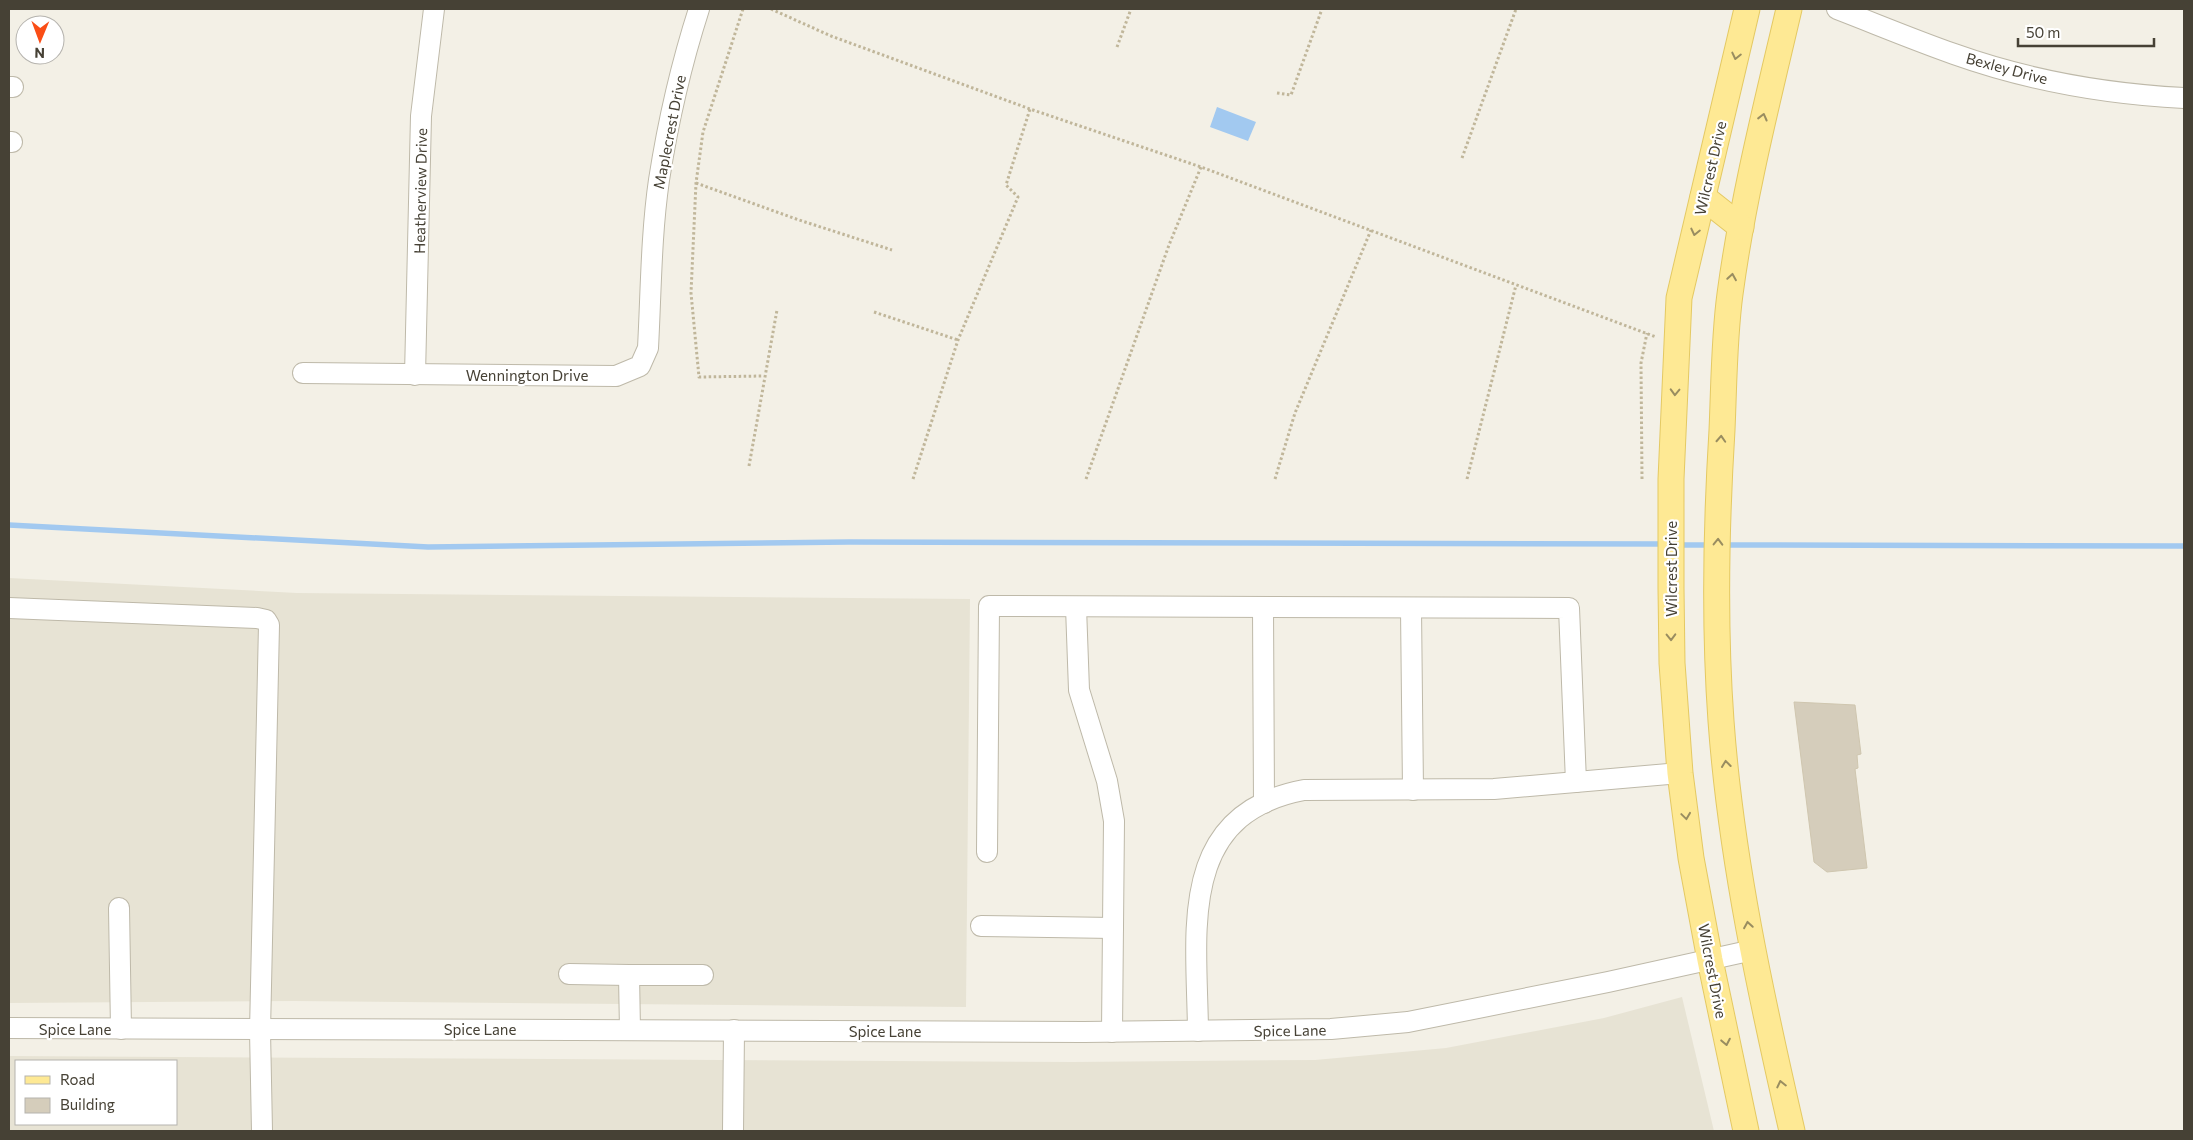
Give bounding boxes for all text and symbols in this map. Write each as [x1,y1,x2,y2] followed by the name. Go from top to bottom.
[15,15,65,65] north arrow
[2018,15,2154,47] scale bar
[2026,23,2060,41] text: 50 m
[34,45,45,62] text: N
[1964,48,2050,88] street label: Bexley Drive
[1731,52,1742,61] one-way arrow
[649,73,689,191] street label: Maplecrest Drive
[1757,113,1768,122] one-way arrow
[1690,119,1730,217] street label: Wilcrest Drive
[410,128,430,254] street label: Heatherview Drive
[1690,227,1701,236] one-way arrow
[1727,272,1737,281] one-way arrow
[466,366,588,384] street label: Wennington Drive
[1669,388,1680,396] one-way arrow
[1716,435,1727,443] one-way arrow
[1662,521,1680,617] street label: Wilcrest Drive
[1713,537,1723,545] one-way arrow
[1666,634,1676,641] one-way arrow
[1721,759,1732,767] one-way arrow
[1680,812,1690,821] one-way arrow
[1744,920,1754,929] one-way arrow
[1695,922,1731,1020] street label: Wilcrest Drive
[39,1020,111,1038] street label: Spice Lane
[444,1020,516,1038] street label: Spice Lane
[1254,1020,1327,1040] street label: Spice Lane
[849,1022,921,1040] street label: Spice Lane
[1721,1037,1731,1046] one-way arrow
[15,1060,178,1125] legend
[60,1070,95,1088] text: Road
[1776,1079,1787,1088] one-way arrow
[60,1095,115,1113] text: Building

